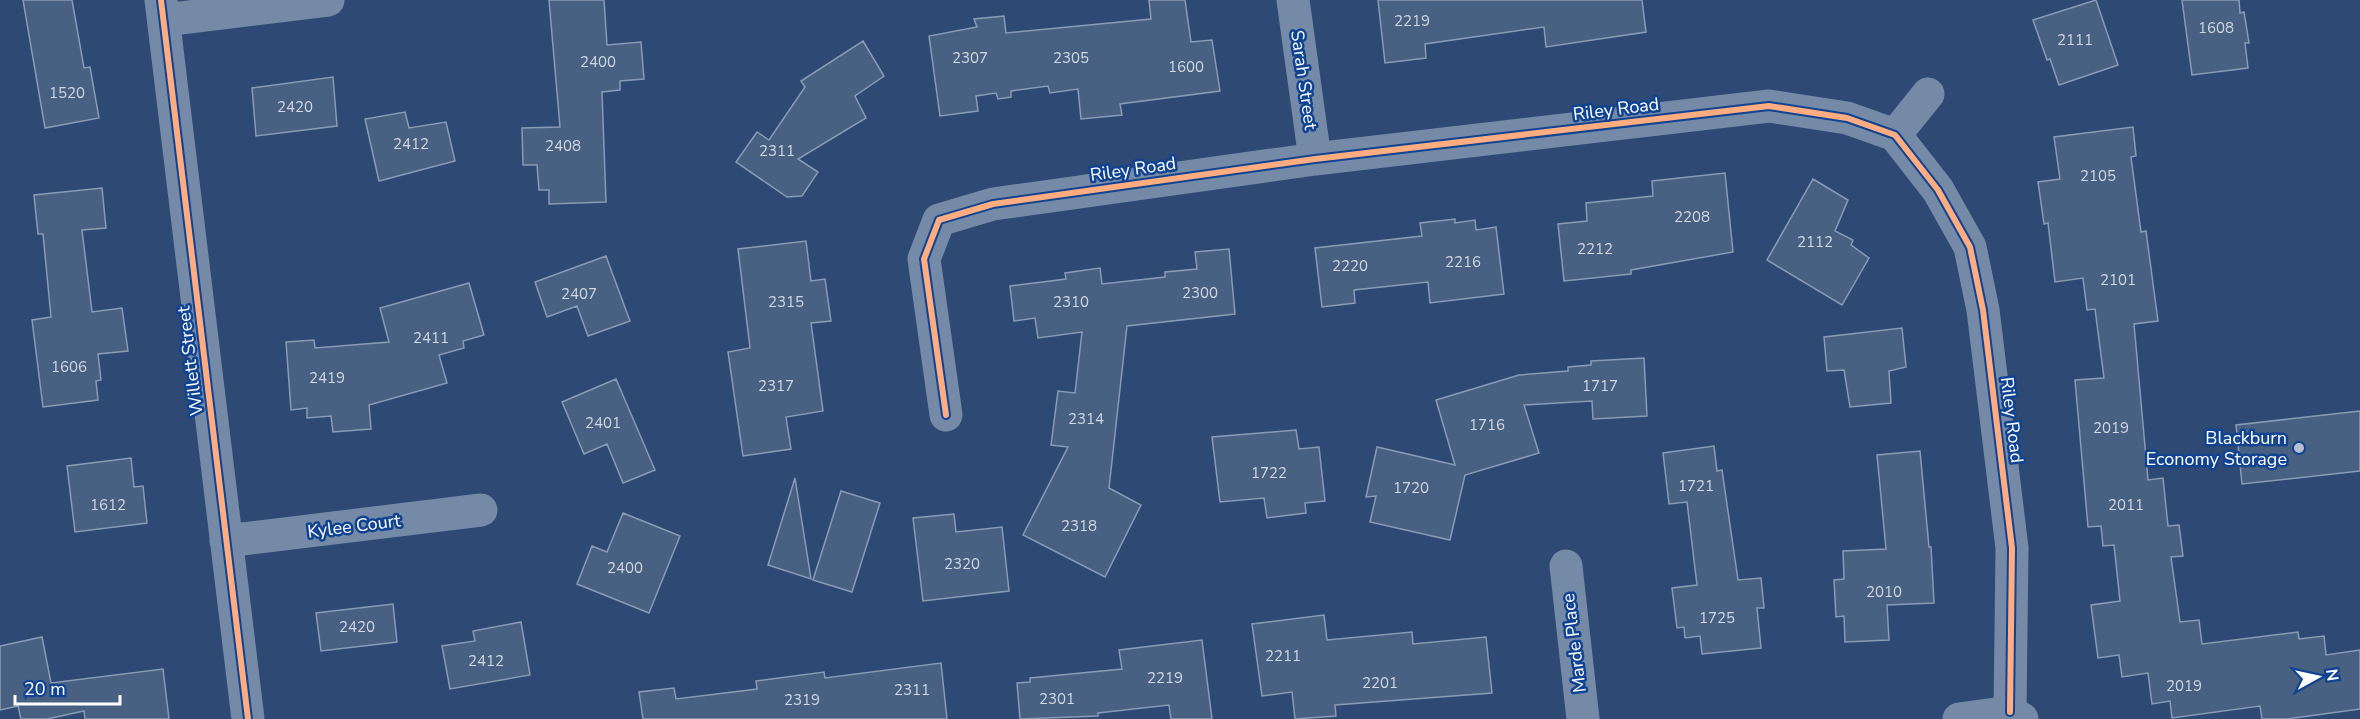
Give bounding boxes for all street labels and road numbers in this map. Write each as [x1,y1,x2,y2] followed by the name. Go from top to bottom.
[1285,29,1323,132] street label: Sarah Street
[1572,92,1660,126] street label: Riley Road
[1088,151,1178,187] street label: Riley Road
[171,304,209,417] street label: Willett Street
[1995,376,2029,464] street label: Riley Road
[306,508,403,544] street label: Kylee Court
[1556,592,1592,694] street label: Marde Place

